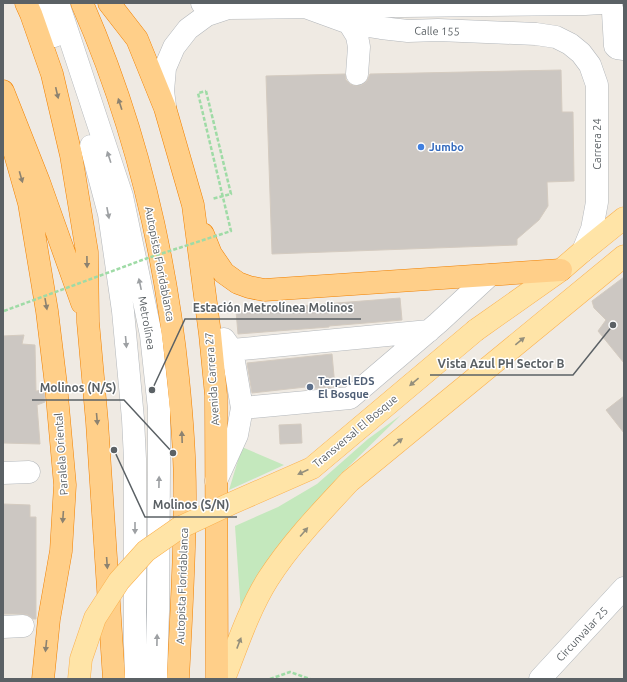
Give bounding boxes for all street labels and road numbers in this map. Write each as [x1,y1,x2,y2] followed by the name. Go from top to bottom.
[414,25,460,37] street label: Calle 155
[591,118,603,170] street label: Carrera 24
[143,206,177,322] street label: Autopista Floridablanca
[136,295,158,351] street label: Metrolínea
[203,332,221,426] street label: Avenida Carrera 27
[310,392,400,470] street label: Transversal El Bosque
[52,412,70,496] street label: Paralela Oriental
[174,528,190,644] street label: Autopista Floridablanca
[554,604,610,664] street label: Circunvalar 25

